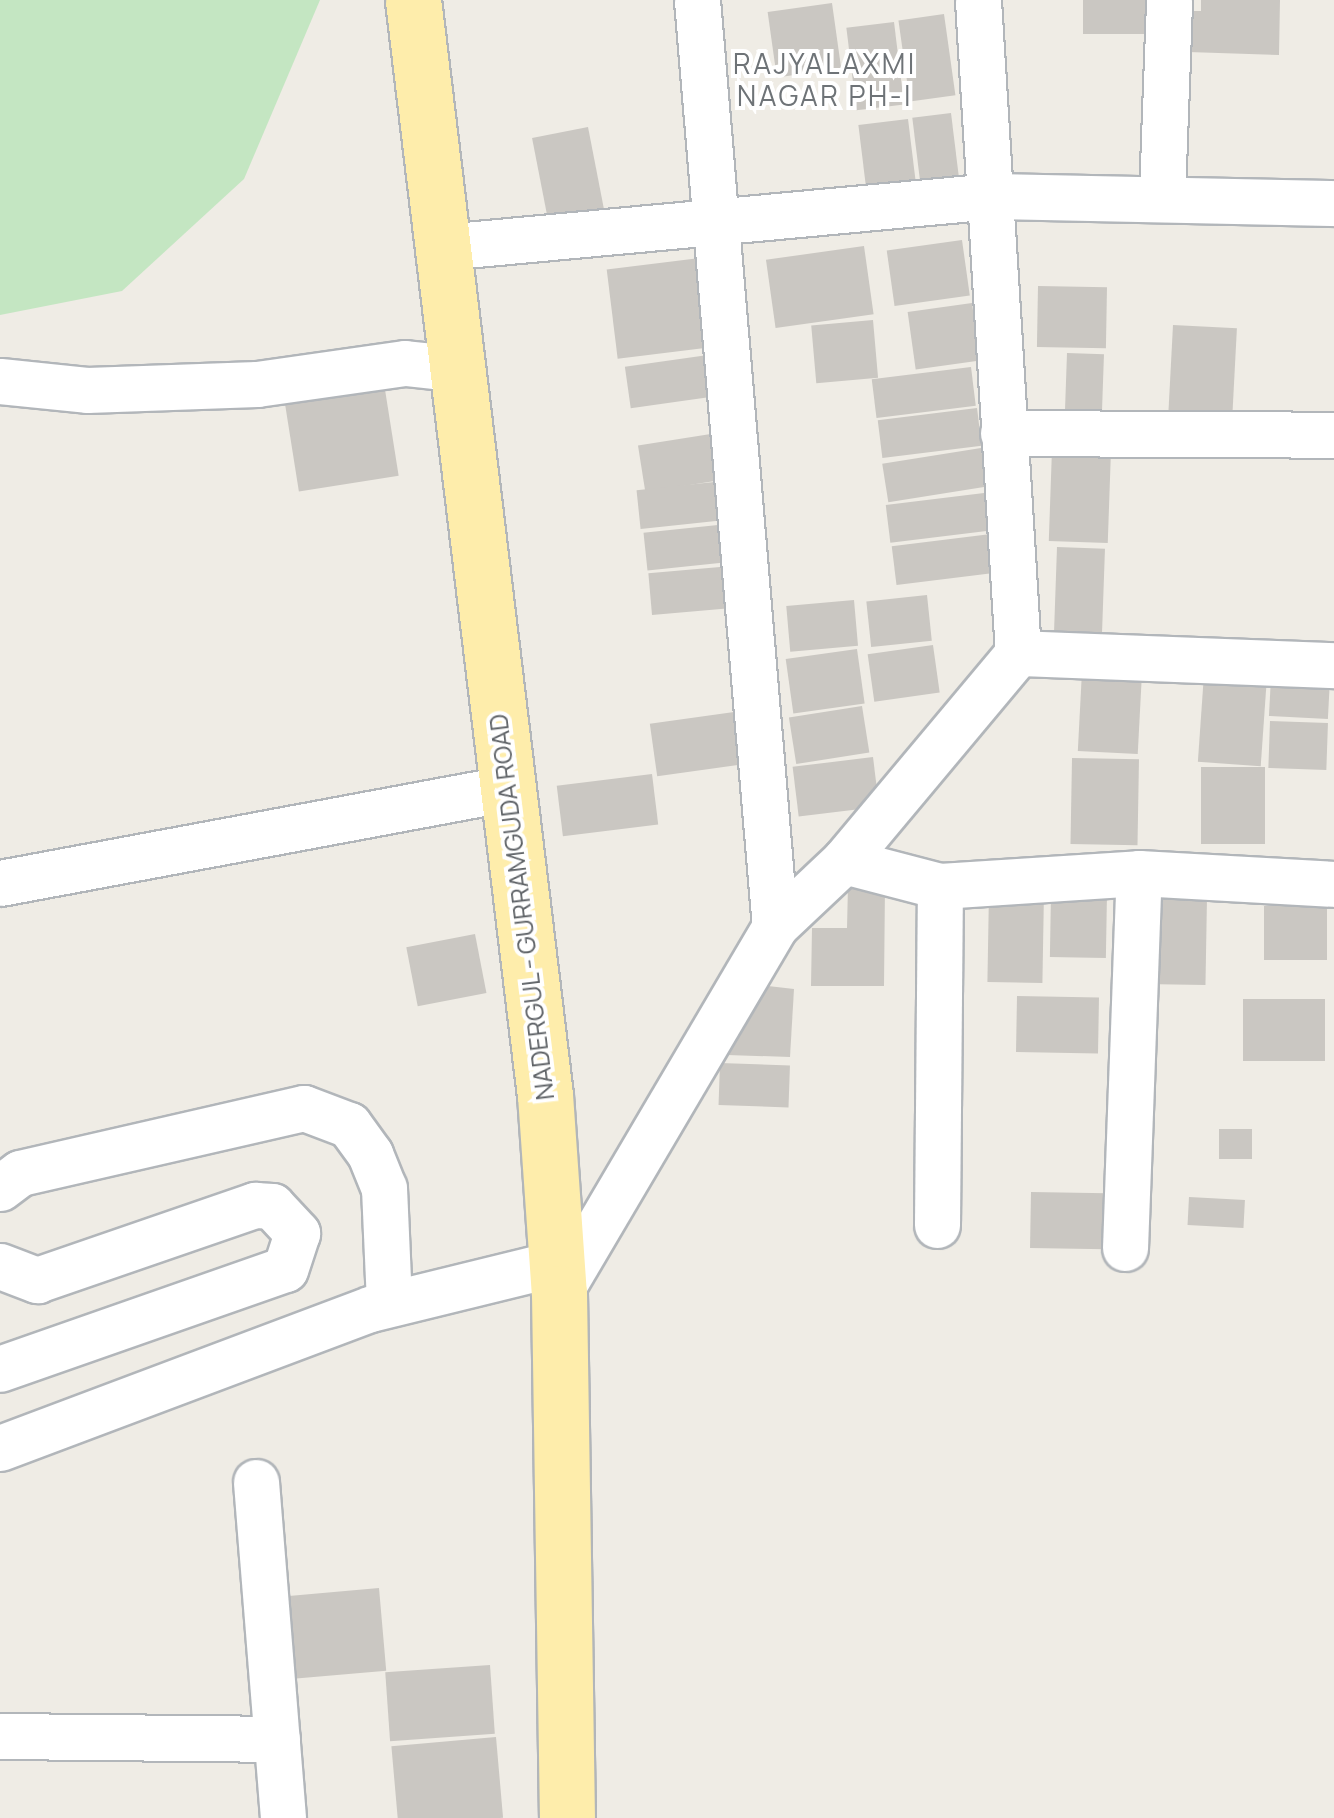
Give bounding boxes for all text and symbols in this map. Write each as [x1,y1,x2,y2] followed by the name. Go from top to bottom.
[733,46,917,112] district label: RAJYALAXMI NAGAR PH-I
[483,712,561,1102] street label: NADERGUL - GURRAMGUDA ROAD

